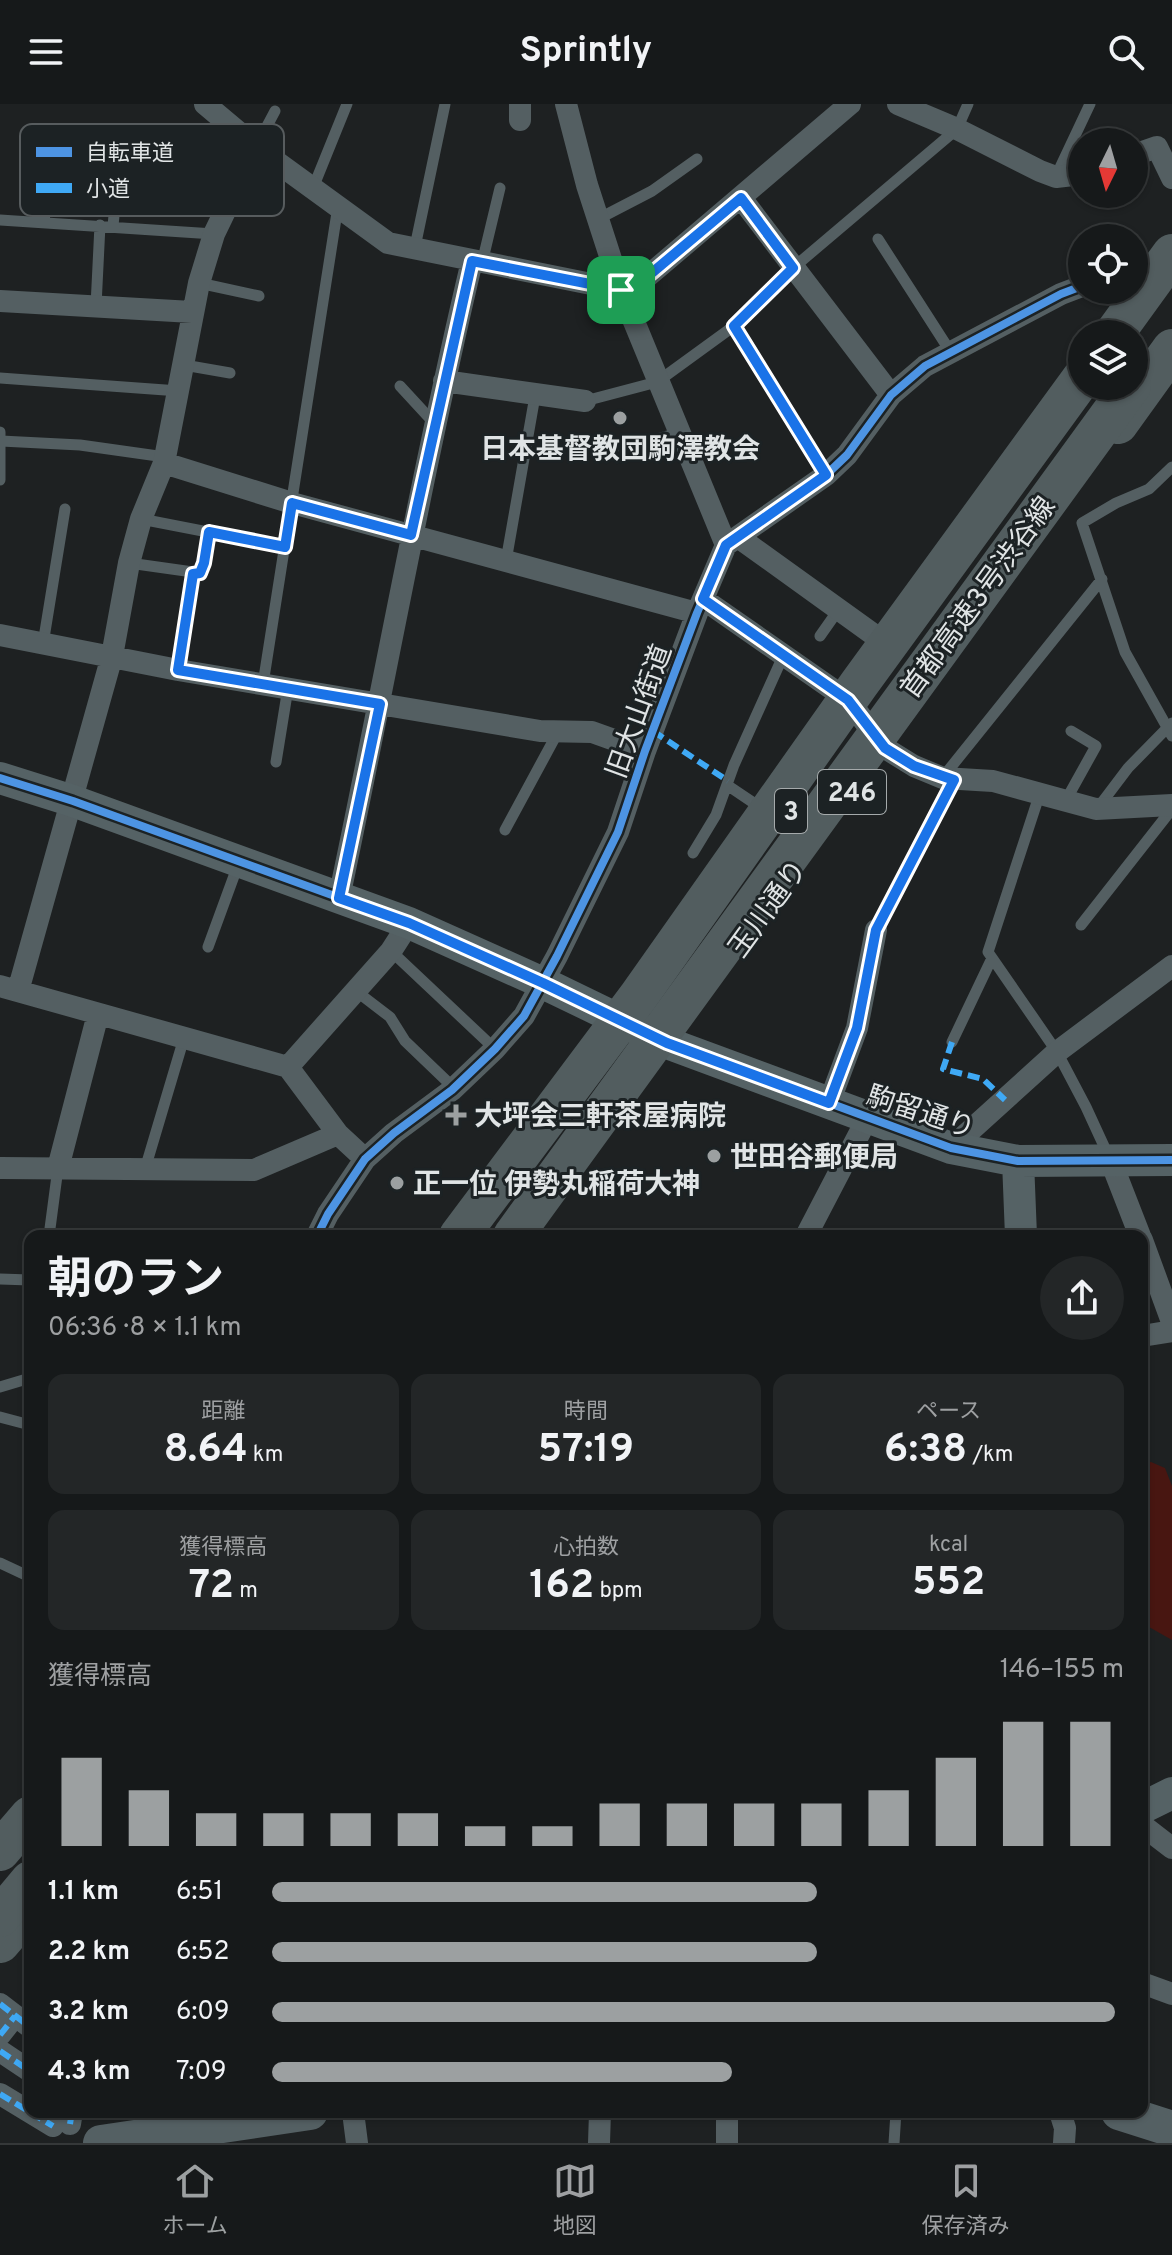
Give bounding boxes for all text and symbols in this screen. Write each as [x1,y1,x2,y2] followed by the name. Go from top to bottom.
[520,29,652,75] text: Sprintly
[24,30,68,74] icon: menu
[1104,30,1148,74] icon: search
[20,124,284,216] legend
[1068,128,1148,208] north arrow
[1068,128,1148,400] map controls
[86,141,174,168] text: 自転車道
[86,177,130,204] text: 小道
[1068,224,1148,304] button: locate
[587,256,655,324] pin
[599,268,643,312] icon: arrive
[1068,320,1148,400] button: layers
[611,409,629,427] marker: 日本基督教団駒澤教会
[480,433,760,469] place label: 日本基督教団駒澤教会
[894,491,1065,707] street label: 首都高速3号渋谷線
[600,640,682,784] street label: 旧大山街道
[818,770,886,814] road number: 246
[775,789,807,833] road number: 3
[722,854,817,966] street label: 玉川通り
[861,1079,979,1148] street label: 駒留通り
[474,1100,726,1136] place label: 大坪会三軒茶屋病院
[445,1104,467,1126] marker: 大坪会三軒茶屋病院
[730,1141,898,1177] place label: 世田谷郵便局
[705,1147,723,1165] marker: 世田谷郵便局
[413,1168,700,1204] place label: 正一位 伊勢丸稲荷大神
[388,1174,406,1192] marker: 正一位 伊勢丸稲荷大神
[48,1254,224,1310] text: 朝のラン
[1040,1256,1124,1340] button: share
[48,1312,242,1345] text: 06:36 · 8 × 1.1 km
[201,1399,245,1426] text: 距離
[564,1399,608,1426] text: 時間
[916,1399,981,1426] text: ペース
[163,1426,248,1476] text: 8.64
[538,1426,634,1476] text: 57:19
[884,1426,967,1476] text: 6:38
[248,1442,283,1469] text: km
[967,1442,1013,1469] text: /km
[929,1532,968,1559] text: kcal
[179,1535,267,1562] text: 獲得標高
[553,1535,619,1562] text: 心拍数
[912,1559,985,1609] text: 552
[189,1562,234,1612] text: 72
[529,1562,594,1612] text: 162
[234,1578,258,1605] text: m
[594,1578,643,1605] text: bpm
[1000,1654,1124,1687] text: 146–155 m
[48,1661,152,1694] text: 獲得標高
[48,1876,119,1909] text: 1.1 km
[176,1876,223,1909] text: 6:51
[48,1936,130,1969] text: 2.2 km
[176,1936,229,1969] text: 6:52
[48,1996,129,2029] text: 3.2 km
[176,1996,230,2029] text: 6:09
[48,2056,130,2089] text: 4.3 km
[176,2056,227,2089] text: 7:09
[162,2159,228,2241] tab: ホーム
[553,2159,597,2241] tab: 地図
[922,2159,1010,2241] tab: 保存済み

